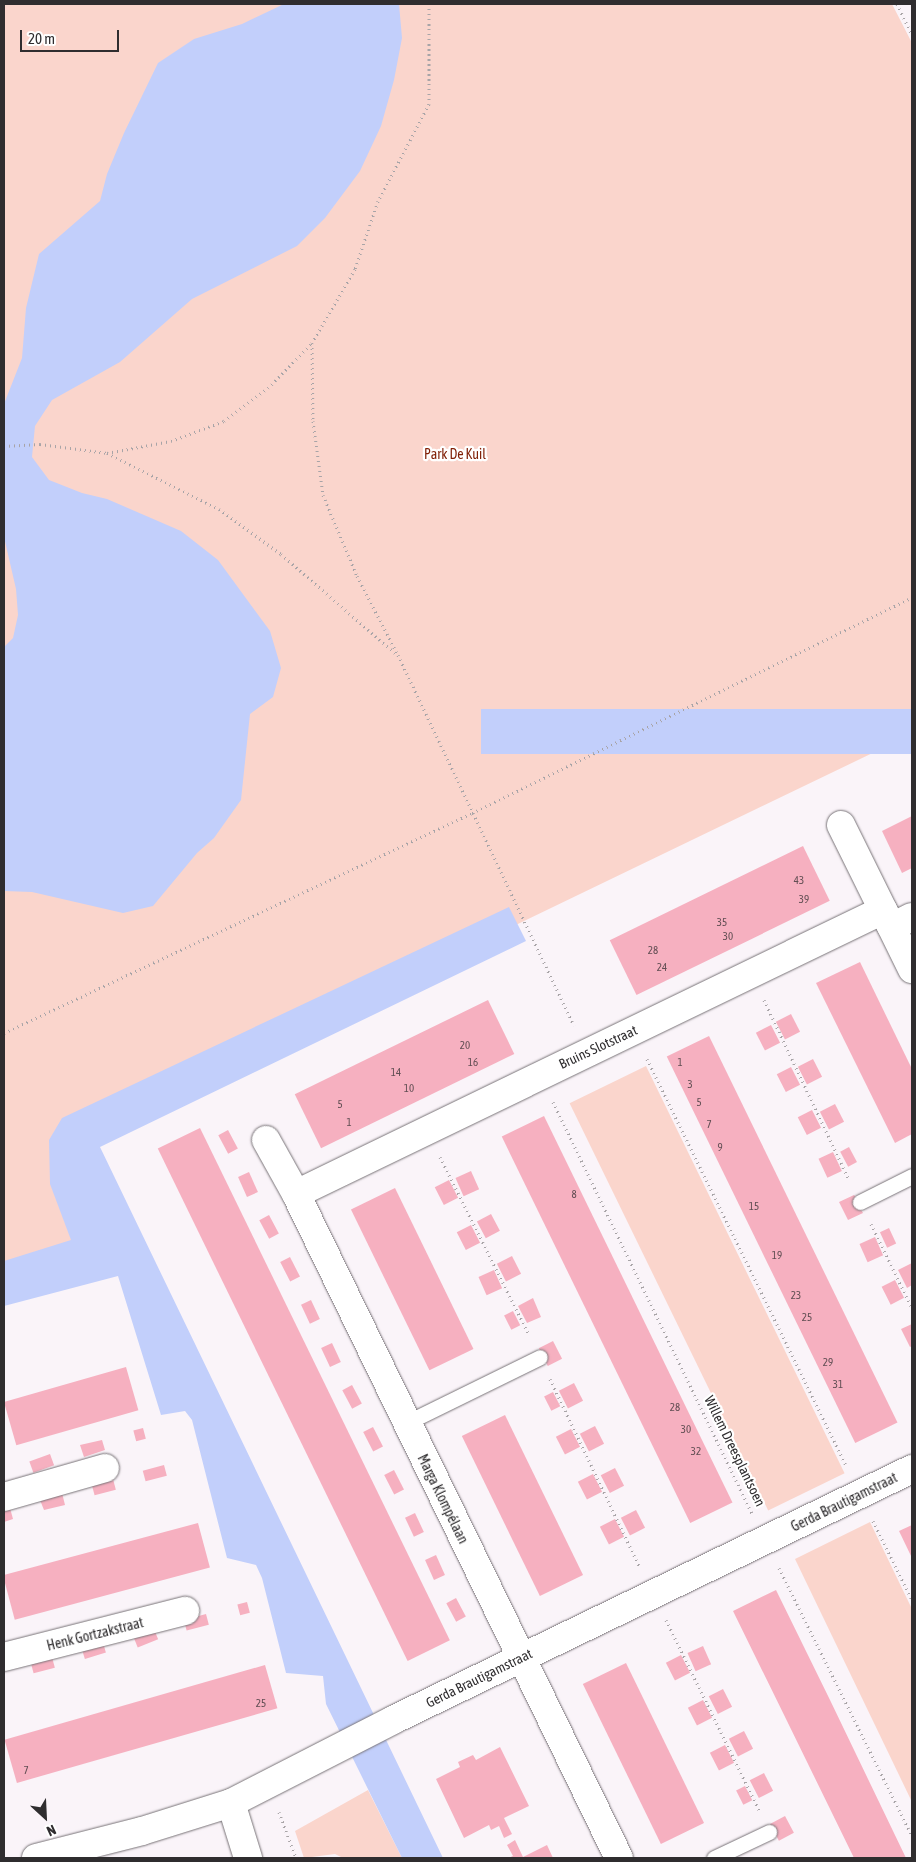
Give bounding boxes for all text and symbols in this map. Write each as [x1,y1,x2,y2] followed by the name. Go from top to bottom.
[22,20,121,52] scale bar
[28,30,55,47] text: 20 m
[424,446,486,462] park label: Park De Kuil
[794,873,804,887] house number: 43
[799,892,809,906] house number: 39
[717,915,727,929] house number: 35
[723,929,733,943] house number: 30
[648,943,658,957] house number: 28
[657,960,667,974] house number: 24
[556,1022,640,1072] street label: Bruins Slotstraat
[460,1038,470,1052] house number: 20
[468,1055,478,1069] house number: 16
[677,1055,683,1069] house number: 1
[391,1065,401,1079] house number: 14
[687,1077,693,1091] house number: 3
[404,1081,414,1095] house number: 10
[696,1095,702,1109] house number: 5
[337,1097,343,1111] house number: 5
[346,1115,352,1129] house number: 1
[706,1117,712,1131] house number: 7
[717,1140,723,1154] house number: 9
[571,1187,577,1201] house number: 8
[749,1199,759,1213] house number: 15
[772,1248,782,1262] house number: 19
[791,1288,801,1302] house number: 23
[802,1310,812,1324] house number: 25
[823,1355,833,1369] house number: 29
[833,1377,843,1391] house number: 31
[701,1393,769,1509] street label: Willem Dreesplantsoen
[670,1400,680,1414] house number: 28
[681,1422,691,1436] house number: 30
[691,1444,701,1458] house number: 32
[414,1452,472,1546] street label: Marga Klompélaan
[788,1469,900,1535] street label: Gerda Brautigamstraat
[45,1614,145,1654] street label: Henk Gortzakstraat
[423,1645,535,1711] street label: Gerda Brautigamstraat
[256,1696,266,1710] house number: 25
[23,1763,29,1777] house number: 7
[20,1792,70,1842] north arrow
[44,1822,58,1840] text: N

